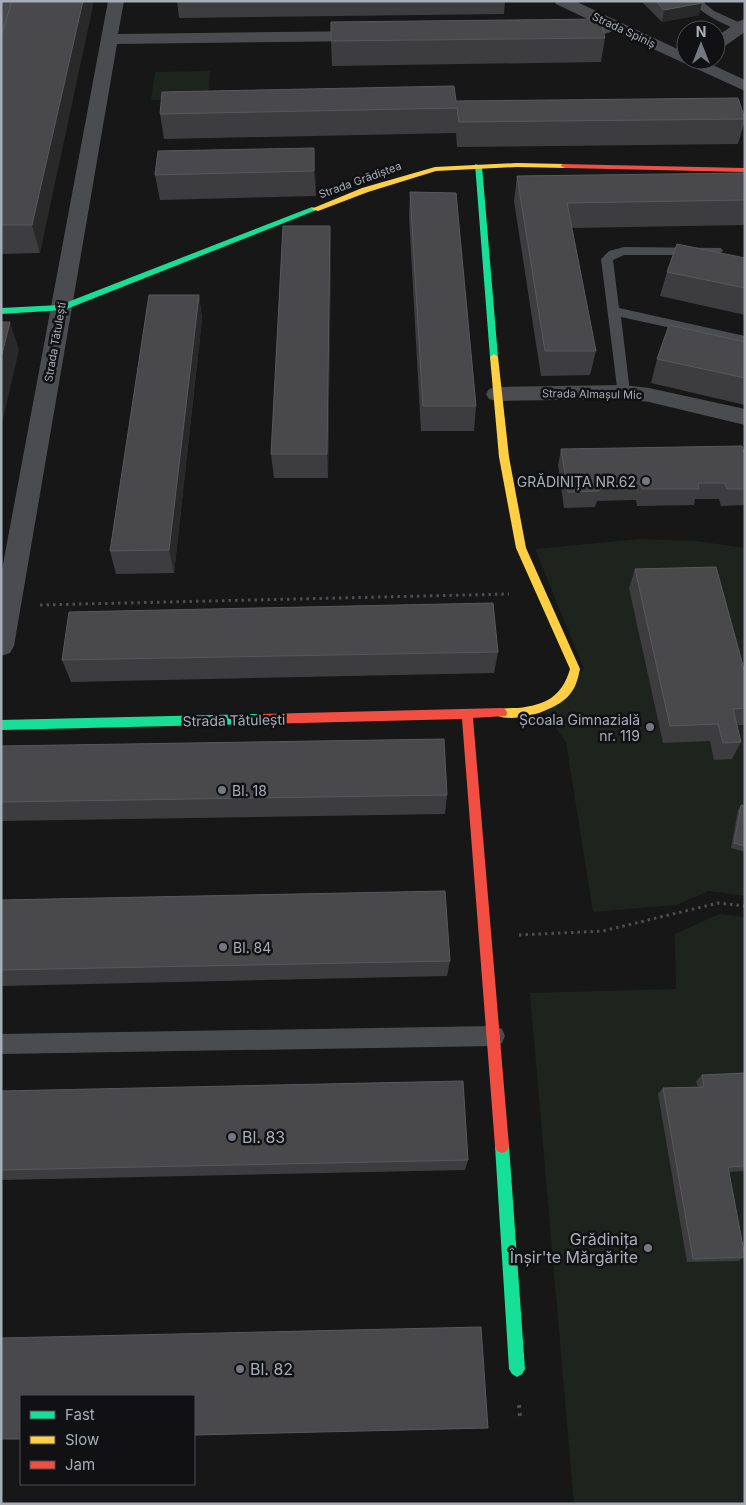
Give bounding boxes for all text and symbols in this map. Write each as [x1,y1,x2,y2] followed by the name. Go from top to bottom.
[590,9,658,51] street label: Strada Spiniș
[676,20,726,70] north arrow
[696,23,706,40] text: N
[317,159,403,201] street label: Strada Grădiștea
[41,301,69,383] street label: Strada Tătulești
[542,386,642,402] street label: Strada Almașul Mic
[517,472,636,491] place label: GRĂDINIȚA NR.62
[640,475,652,487] marker: GRĂDINIȚA NR.62
[183,711,286,730] street label: Strada Tătulești
[519,711,640,744] place label: Școala Gimnazială nr. 119
[644,721,656,733] marker: Școala Gimnazială nr. 119
[232,782,267,799] place label: Bl. 18
[216,784,228,796] marker: Bl. 18
[233,939,271,956] place label: Bl. 84
[217,941,229,953] marker: Bl. 84
[242,1127,285,1147] place label: Bl. 83
[226,1131,238,1143] marker: Bl. 83
[509,1229,638,1267] place label: Grădinița Înșir'te Mărgărite
[642,1242,654,1254] marker: Grădinița Înșir'te Mărgărite
[250,1359,293,1379] place label: Bl. 82
[234,1363,246,1375] marker: Bl. 82
[20,1395,195,1485] legend
[65,1405,95,1424] text: Fast
[65,1430,99,1449] text: Slow
[65,1455,95,1474] text: Jam

